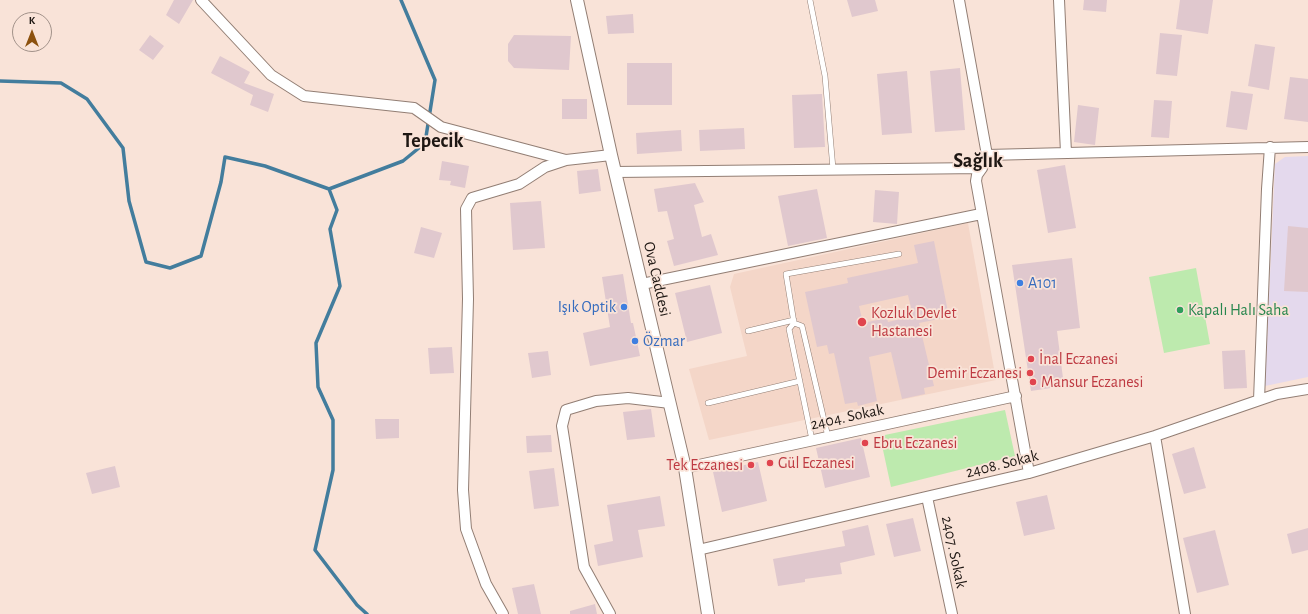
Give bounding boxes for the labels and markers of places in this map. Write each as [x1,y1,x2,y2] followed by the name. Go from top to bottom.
[1028,273,1057,293] place label: A101
[1015,278,1025,288] marker: A101
[558,297,616,317] place label: Işık Optik
[1188,300,1289,320] place label: Kapalı Halı Saha
[619,302,629,312] marker: Işık Optik
[871,303,957,341] place label: Kozluk Devlet Hastanesi
[1175,305,1185,315] marker: Kapalı Halı Saha
[856,316,868,328] marker: Kozluk Devlet Hastanesi
[643,331,685,351] place label: Özmar
[630,336,640,346] marker: Özmar
[1039,349,1118,369] place label: İnal Eczanesi
[1026,354,1036,364] marker: İnal Eczanesi
[927,363,1022,383] place label: Demir Eczanesi
[1025,368,1035,378] marker: Demir Eczanesi
[1041,372,1143,392] place label: Mansur Eczanesi
[1028,377,1038,387] marker: Mansur Eczanesi
[873,433,957,453] place label: Ebru Eczanesi
[860,438,870,448] marker: Ebru Eczanesi
[778,453,855,473] place label: Gül Eczanesi
[666,455,743,475] place label: Tek Eczanesi
[765,458,775,468] marker: Gül Eczanesi
[746,460,756,470] marker: Tek Eczanesi

